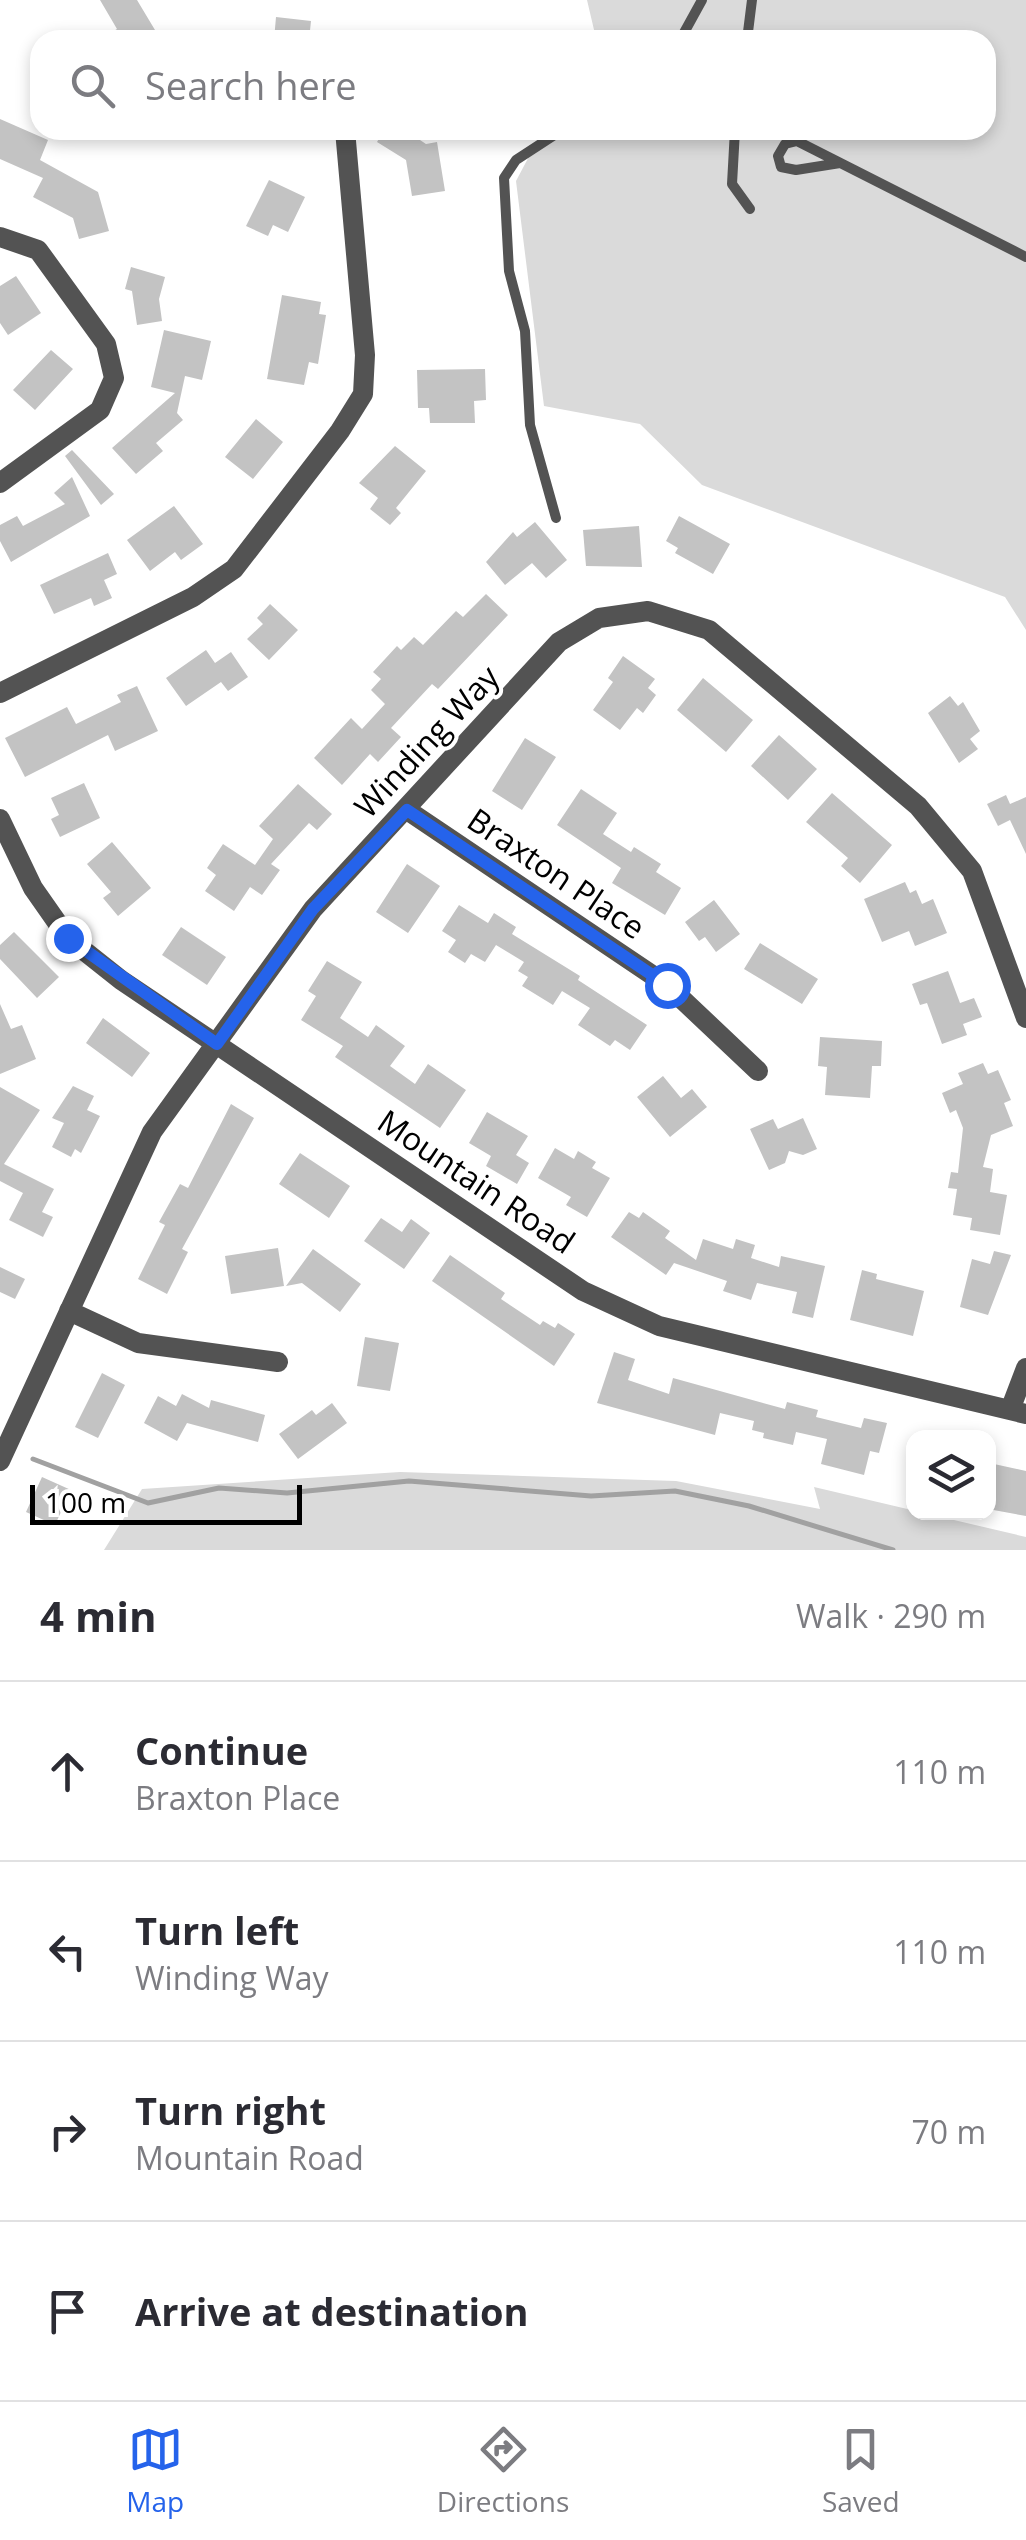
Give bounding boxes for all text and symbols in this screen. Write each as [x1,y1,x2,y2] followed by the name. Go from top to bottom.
[30,30,996,140] search box
[65,58,120,113] icon: search
[145,59,357,111] text: Search here
[344,655,508,826] street label: Winding Way
[460,798,654,948] street label: Braxton Place
[46,916,92,962] route end
[645,963,691,1009] route start
[370,1099,584,1263] street label: Mountain Road
[906,1430,996,1520] map controls
[906,1430,996,1520] button: layers
[30,1480,302,1524] scale bar
[45,1483,126,1521] text: 100 m
[40,1587,157,1644] text: 4 min
[796,1594,986,1637] text: Walk · 290 m
[135,1724,308,1776] text: Continue
[40,1744,95,1799] icon: ahead
[893,1750,986,1793] text: 110 m
[135,1776,340,1819] text: Braxton Place
[135,1904,299,1956] text: Turn left
[40,1924,95,1979] icon: left
[893,1930,986,1973] text: 110 m
[135,1956,329,1999] text: Winding Way
[135,2084,326,2136] text: Turn right
[40,2104,95,2159] icon: right
[911,2110,986,2153] text: 70 m
[135,2136,364,2179] text: Mountain Road
[40,2284,95,2339] icon: arrive
[135,2285,529,2337] text: Arrive at destination
[126,2422,184,2520] tab: Map
[437,2422,569,2520] tab: Directions
[822,2422,900,2520] tab: Saved

